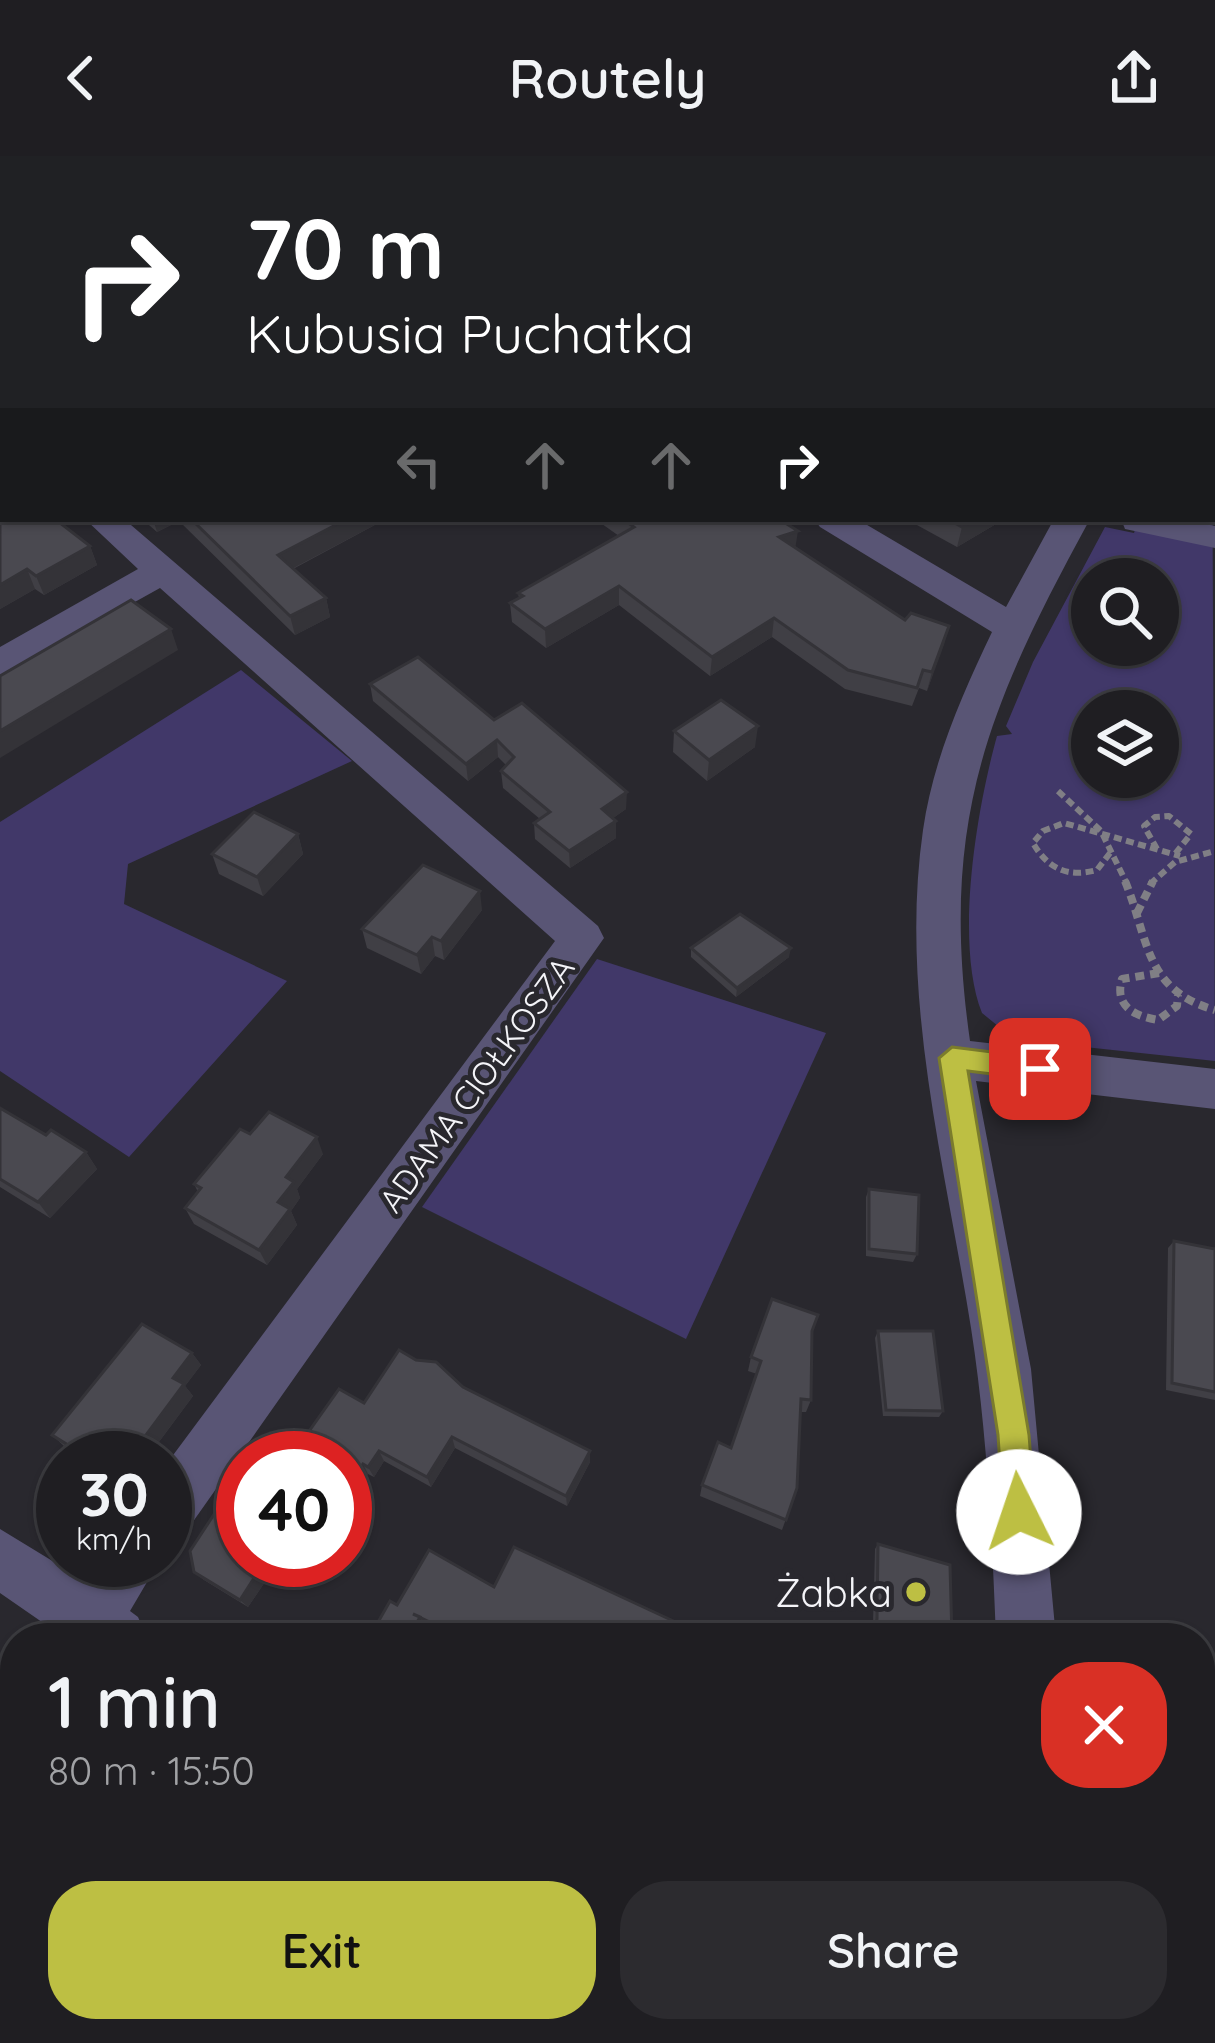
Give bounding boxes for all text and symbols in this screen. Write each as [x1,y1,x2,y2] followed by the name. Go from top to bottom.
[509,44,706,112] text: Routely
[48,45,114,111] icon: back
[1101,45,1167,111] icon: share
[246,195,445,300] text: 70 m
[48,204,204,360] icon: right
[246,299,694,367] text: Kubusia Puchatka
[386,432,452,498] icon: left
[512,432,578,498] icon: ahead
[638,432,704,498] icon: ahead
[764,432,830,498] icon: right
[1071,558,1179,798] map controls
[1071,558,1179,666] button: search
[1071,690,1179,798] button: layers
[370,948,582,1220] street label: ADAMA CIOŁKOSZA
[989,1018,1091,1120] pin
[1007,1036,1073,1102] icon: arrive
[216,1431,372,1587] speed limit sign: 40
[956,1449,1082,1575] position arrow
[79,1456,149,1531] text: 30
[76,1520,152,1558] text: km/h
[775,1568,892,1617] place label: Żabka
[903,1579,929,1605] marker: Żabka
[48,1656,221,1746] text: 1 min
[1041,1662,1167,1788] button: close
[48,1746,255,1795] text: 80 m · 15:50
[48,1881,596,2019] button: Exit
[620,1881,1167,2019] button: Share

